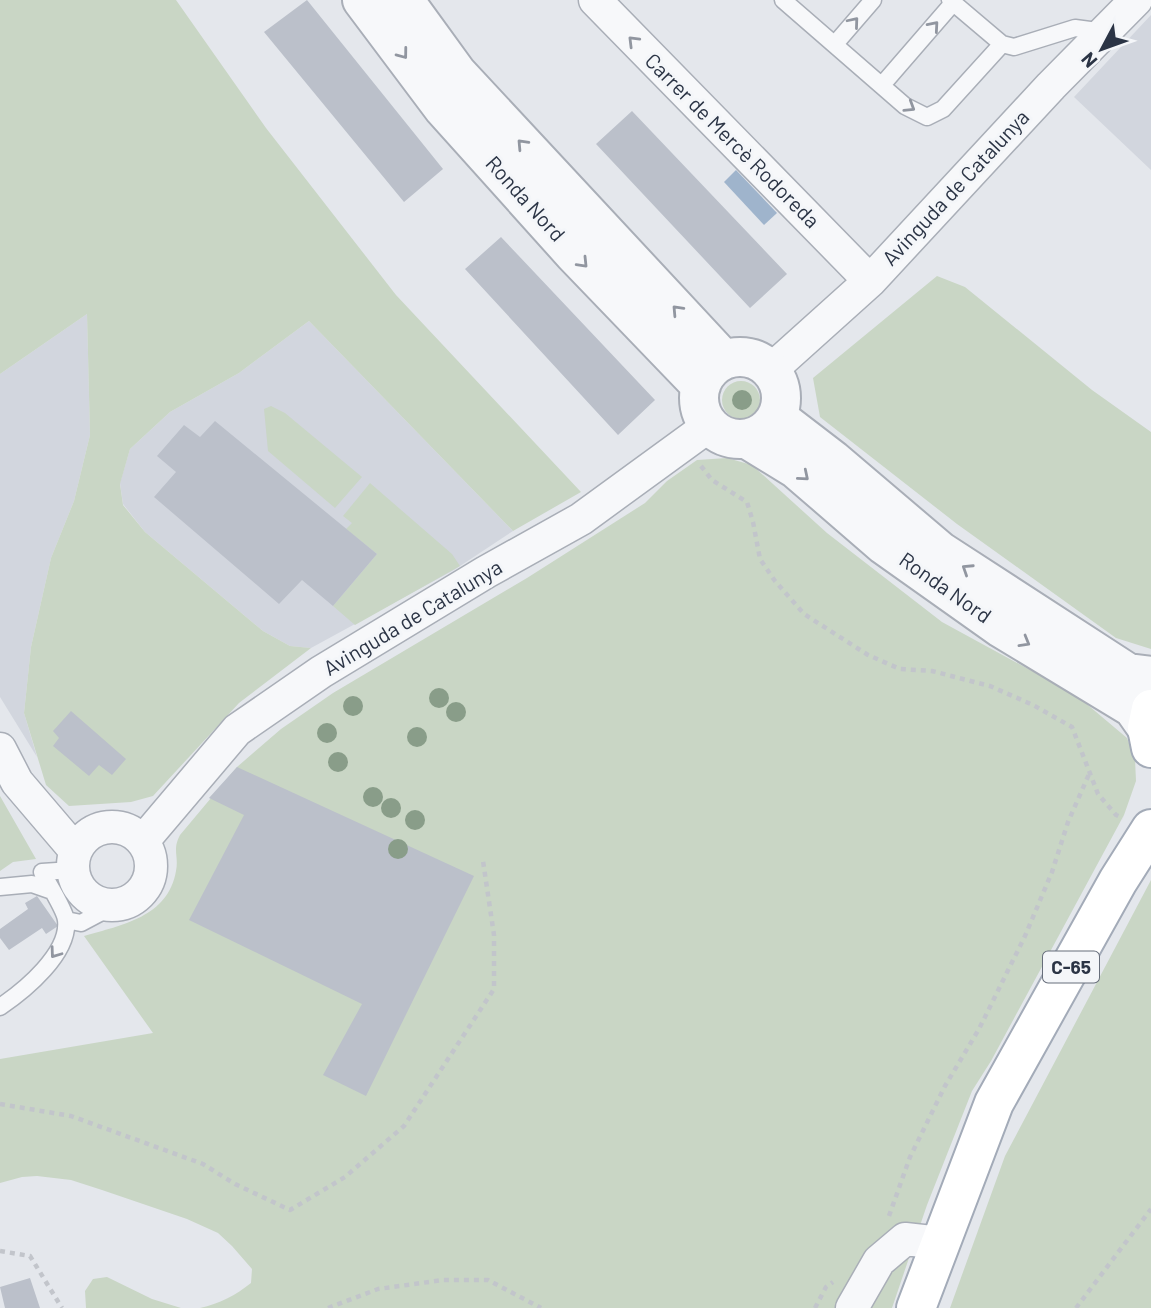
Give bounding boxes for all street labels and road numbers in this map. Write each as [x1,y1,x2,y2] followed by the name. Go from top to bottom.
[641,47,826,232] street label: Carrer de Mercè Rodoreda
[876,104,1033,270] street label: Avinguda de Catalunya
[481,150,571,246] street label: Ronda Nord
[895,546,997,628] street label: Ronda Nord
[319,554,506,680] street label: Avinguda de Catalunya
[1043,951,1099,982] road number: C-65

